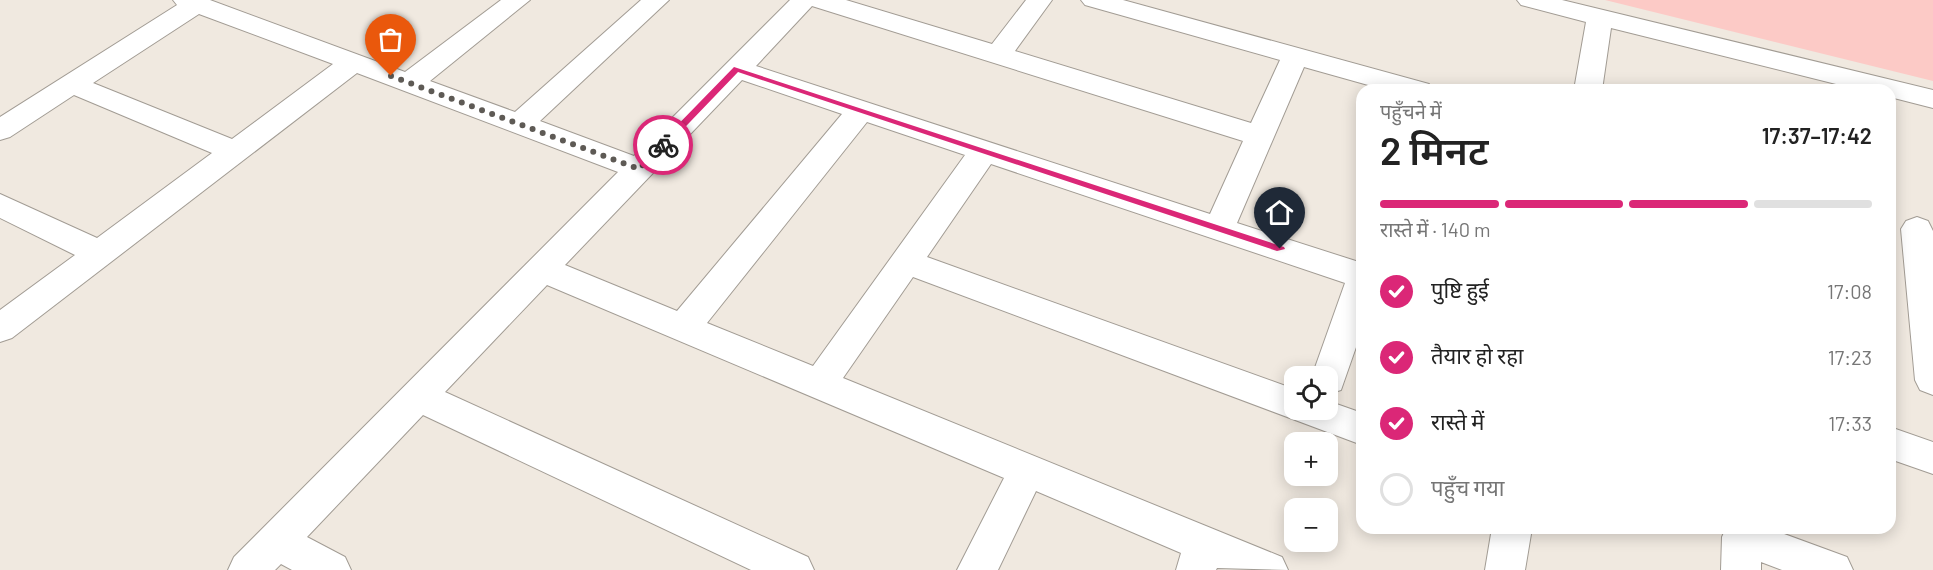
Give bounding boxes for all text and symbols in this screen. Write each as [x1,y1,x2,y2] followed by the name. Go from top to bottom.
[365,14,416,76] pin
[374,23,407,56] icon: bag
[1380,99,1442,123] text: पहुँचने में
[633,115,693,175] courier
[1762,122,1872,148] text: 17:37–17:42
[1380,126,1488,173] text: 2 मिनट
[647,129,680,162] icon: bike
[1254,187,1305,249] pin
[1263,196,1296,229] icon: home
[1380,217,1491,241] text: रास्ते में · 140 m
[1380,275,1413,308] icon: check
[1431,276,1489,302] text: पुष्टि हुई
[1827,279,1872,303] text: 17:08
[1380,341,1413,374] icon: check
[1431,342,1524,368] text: तैयार हो रहा
[1828,345,1872,369] text: 17:23
[1284,366,1338,552] map controls
[1284,366,1338,420] button: locate
[1380,407,1413,440] icon: check
[1431,408,1484,434] text: रास्ते में
[1828,411,1872,435] text: 17:33
[1284,432,1338,486] button: +
[1431,474,1504,500] text: पहुँच गया
[1284,498,1338,552] button: −

